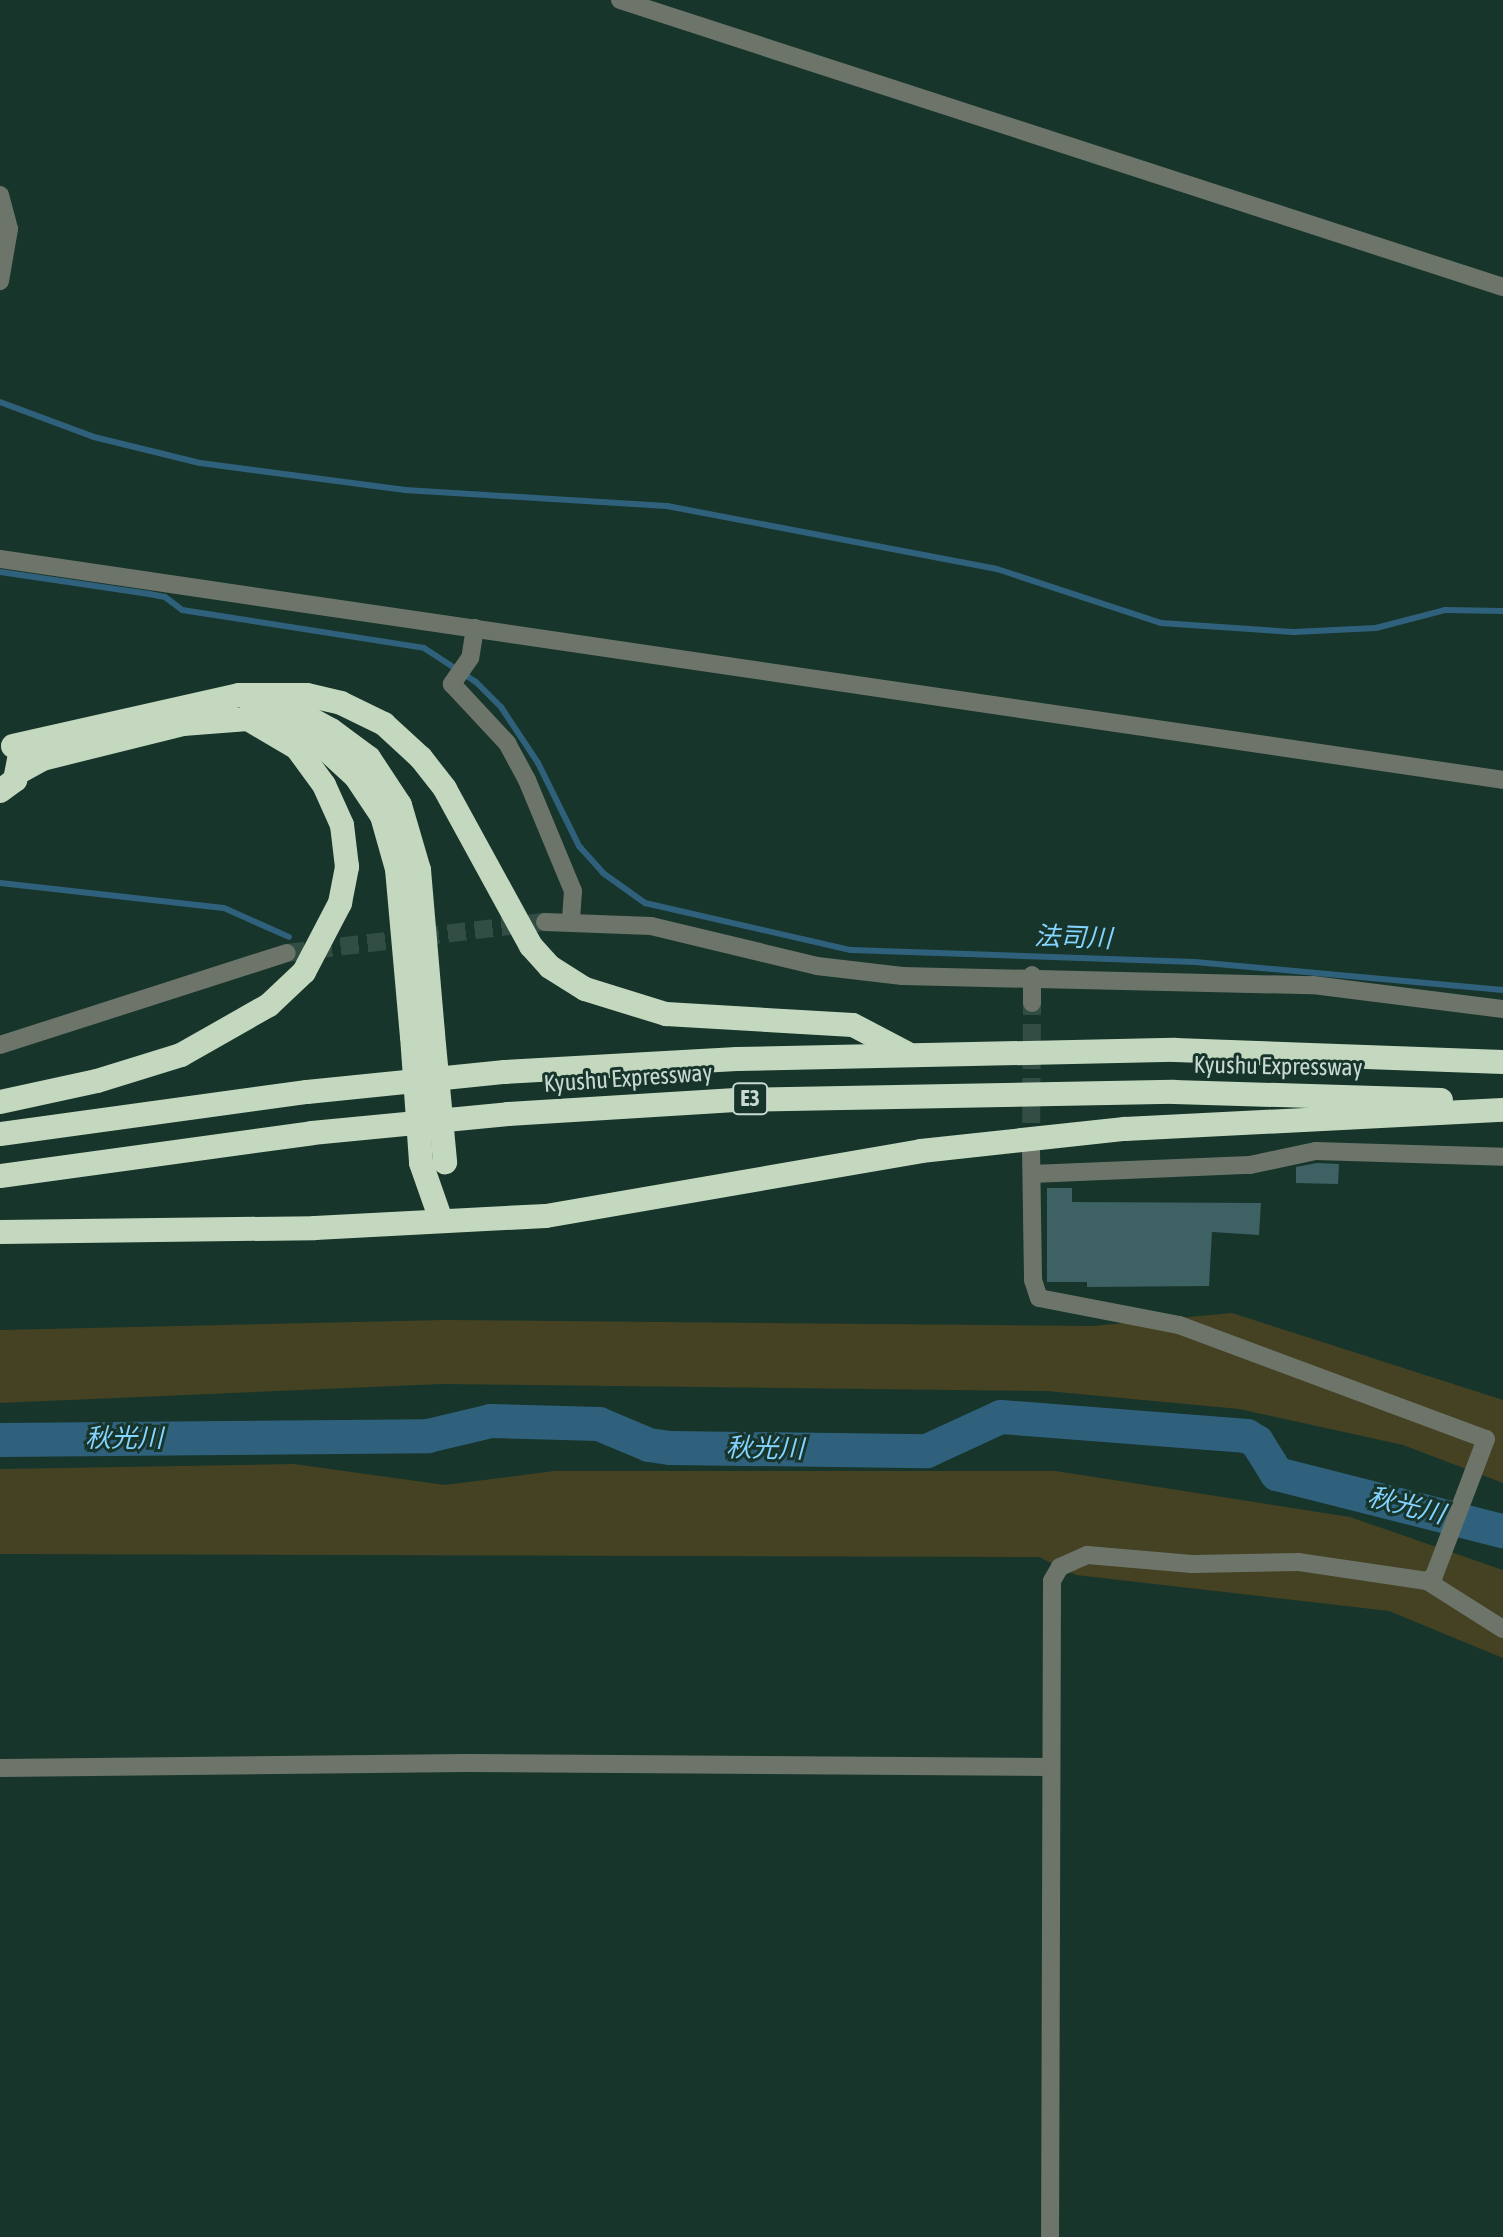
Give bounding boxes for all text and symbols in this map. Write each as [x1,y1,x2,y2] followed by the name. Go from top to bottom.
[1033,921,1113,955] water label: 法司川
[1193,1050,1363,1082] street label: Kyushu Expressway
[543,1058,713,1098] street label: Kyushu Expressway
[732,1081,768,1117] road number: E3
[85,1423,163,1455] water label: 秋光川
[726,1433,804,1465] water label: 秋光川
[1364,1481,1448,1531] water label: 秋光川

